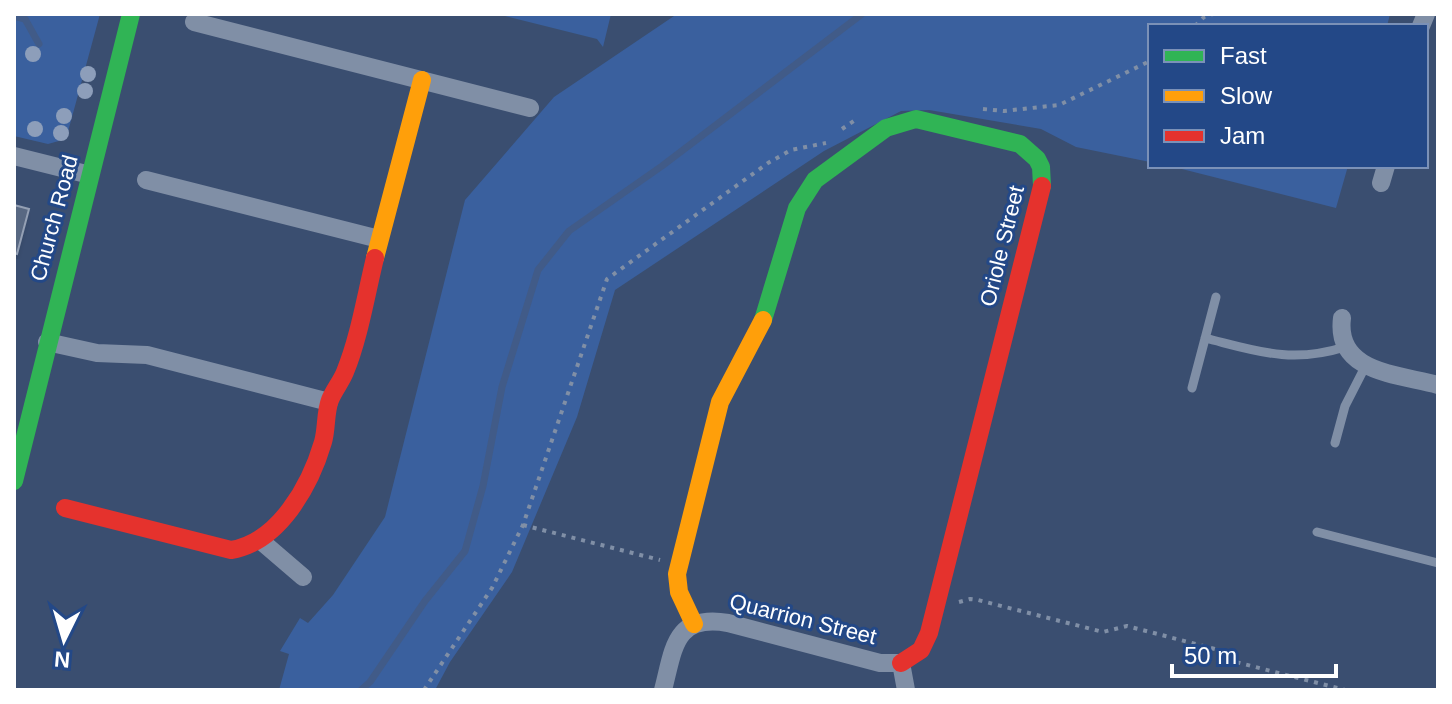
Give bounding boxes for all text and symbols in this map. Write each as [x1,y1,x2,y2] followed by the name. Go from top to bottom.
[1148,24,1428,168] legend
[1220,42,1267,69] text: Fast
[1220,82,1273,109] text: Slow
[1220,122,1265,149] text: Jam
[25,152,83,284] street label: Church Road
[975,183,1029,309] street label: Oriole Street
[727,589,879,649] street label: Quarrion Street
[24,600,104,680] north arrow
[1172,628,1336,678] scale bar
[1184,642,1237,669] text: 50 m
[53,646,71,673] text: N

